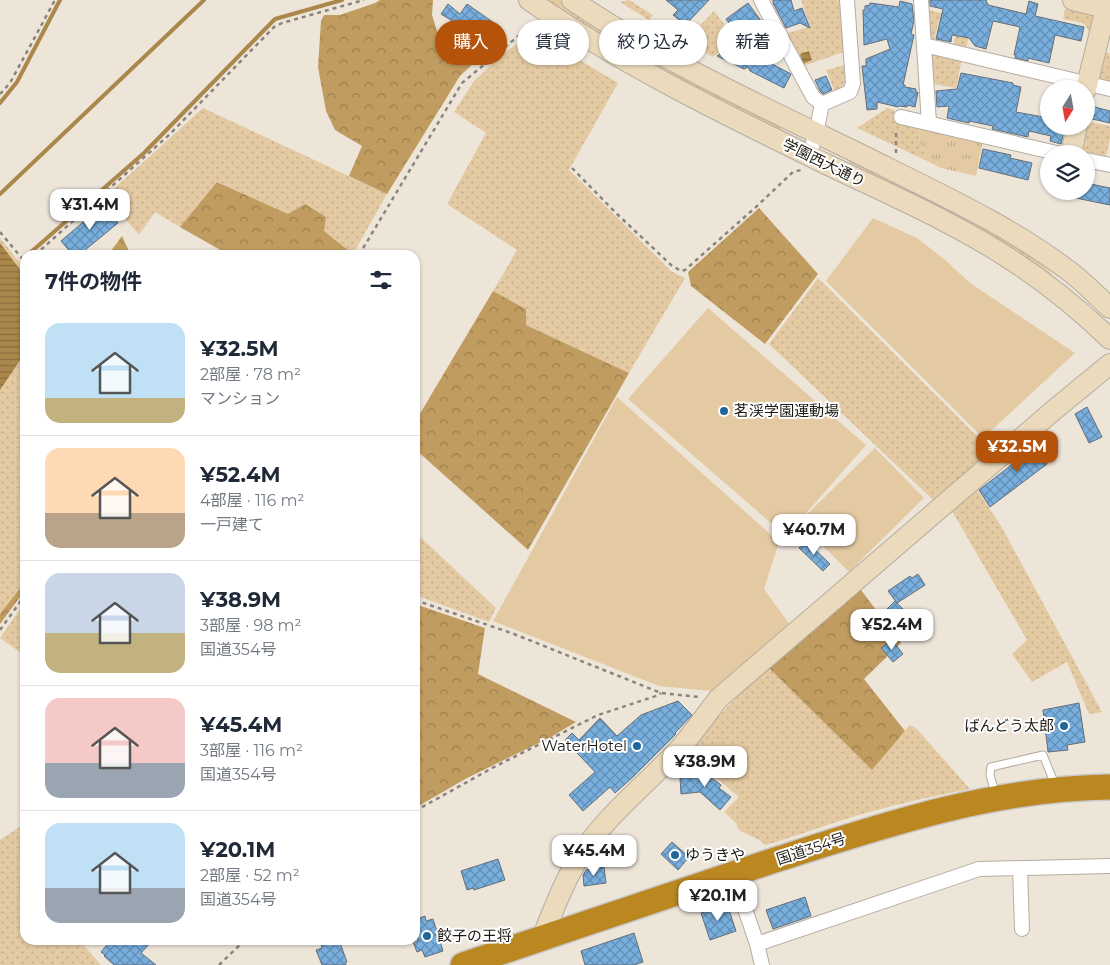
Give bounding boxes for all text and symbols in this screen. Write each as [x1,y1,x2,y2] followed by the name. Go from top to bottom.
[435,20,507,65] chip: 購入
[517,20,589,65] chip: 賃貸
[599,20,707,65] chip: 絞り込み
[717,20,789,65] chip: 新着
[1040,80,1095,135] north arrow
[1040,80,1095,200] map controls
[780,134,869,191] street label: 学園西大通り
[1040,145,1095,200] button: layers
[49,188,131,231] pin: ¥31.4M
[61,195,119,214] text: ¥31.4M
[367,266,395,294] icon: filters
[45,269,142,294] text: 7件の物件
[200,336,279,361] text: ¥32.5M
[85,343,145,403] icon: home
[200,365,301,384] text: 2部屋 · 78 m²
[200,389,280,408] text: マンション
[734,401,839,420] place label: 茗渓学園運動場
[718,405,730,417] marker: 茗渓学園運動場
[976,430,1058,473] pin: ¥32.5M
[987,437,1047,456] text: ¥32.5M
[200,462,280,487] text: ¥52.4M
[85,468,145,528] icon: home
[200,491,304,510] text: 4部屋 · 116 m²
[773,514,855,556] pin: ¥40.7M
[200,515,264,534] text: 一戸建て
[783,520,845,539] text: ¥40.7M
[200,587,281,612] text: ¥38.9M
[85,593,145,653] icon: home
[851,608,933,651] pin: ¥52.4M
[861,615,923,634] text: ¥52.4M
[200,616,301,635] text: 3部屋 · 98 m²
[200,640,277,659] text: 国道354号
[200,712,282,737] text: ¥45.4M
[964,716,1054,735] place label: ばんどう太郎
[85,718,145,778] icon: home
[1058,720,1070,732] marker: ばんどう太郎
[541,736,627,755] place label: WaterHotel
[631,740,643,752] marker: WaterHotel
[200,741,303,760] text: 3部屋 · 116 m²
[664,746,746,788] pin: ¥38.9M
[674,752,736,771] text: ¥38.9M
[200,765,277,784] text: 国道354号
[774,828,848,869] street label: 国道354号
[553,834,635,877] pin: ¥45.4M
[200,837,275,862] text: ¥20.1M
[563,841,625,860] text: ¥45.4M
[85,843,145,903] icon: home
[685,845,745,864] place label: ゆうきや
[669,849,681,861] marker: ゆうきや
[200,866,300,885] text: 2部屋 · 52 m²
[677,880,759,922] pin: ¥20.1M
[689,886,747,905] text: ¥20.1M
[200,890,277,909] text: 国道354号
[437,926,512,945] place label: 餃子の王将
[421,930,433,942] marker: 餃子の王将

